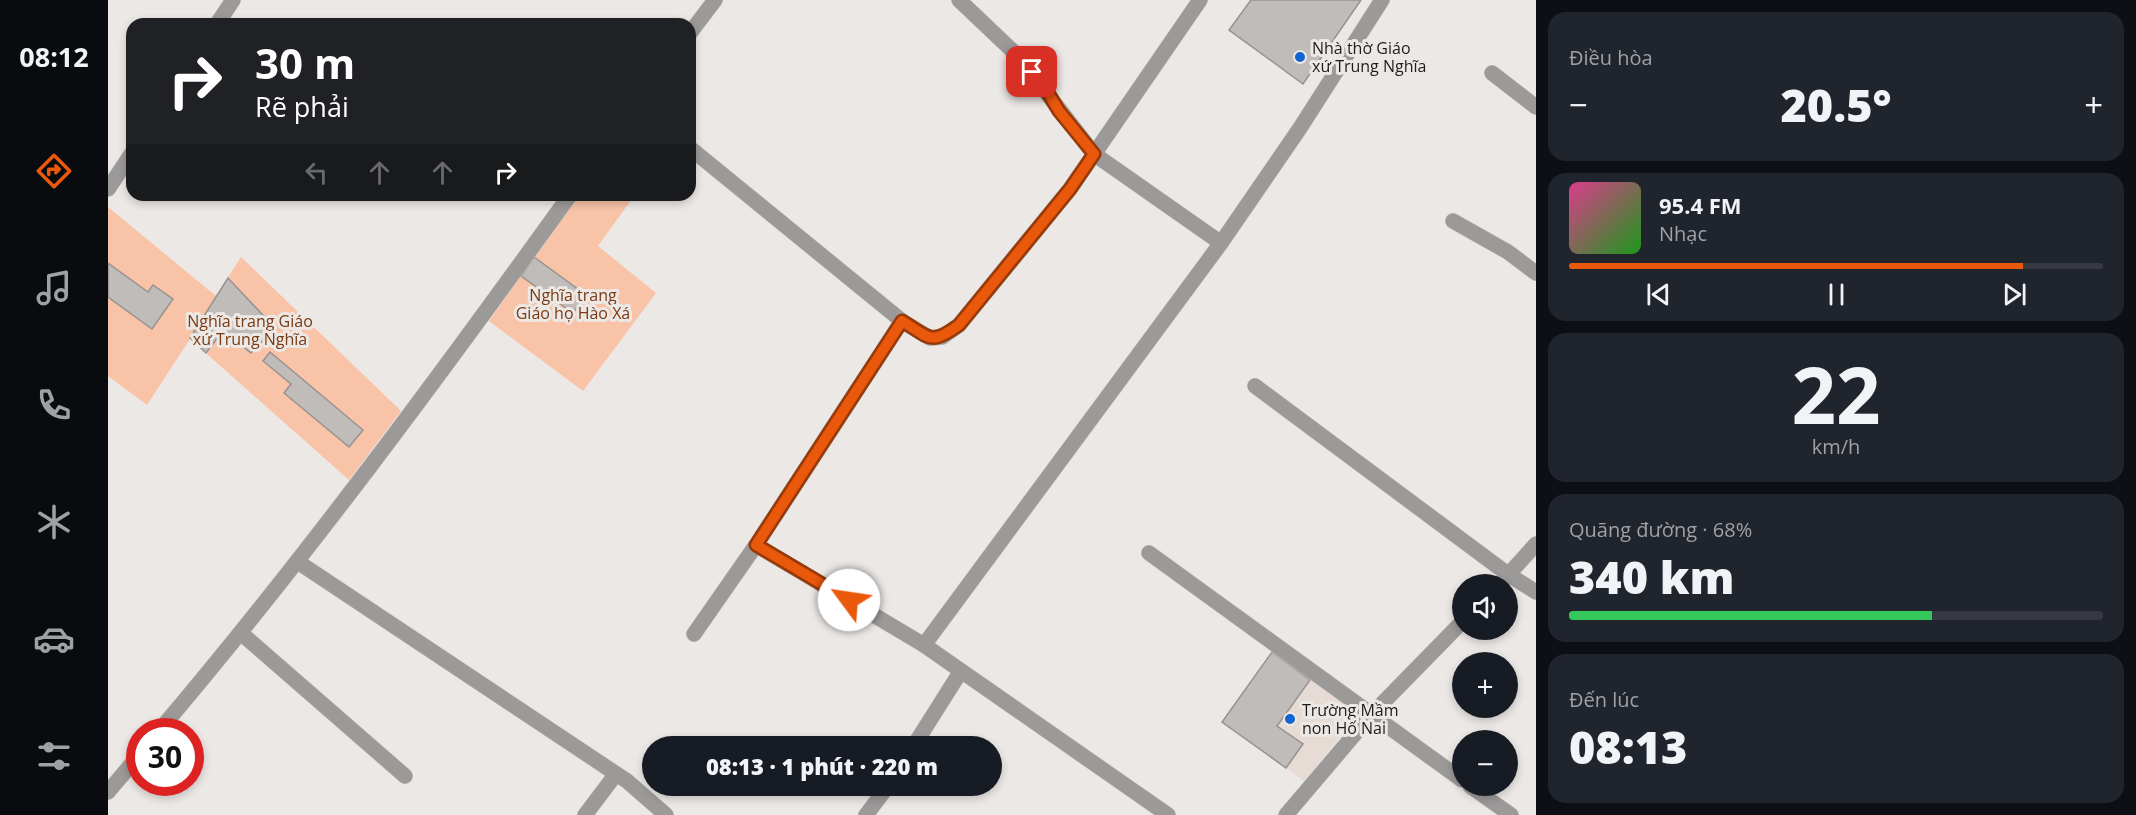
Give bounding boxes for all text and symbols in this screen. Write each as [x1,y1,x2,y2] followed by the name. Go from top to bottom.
[255,34,355,91] text: 30 m
[1312,37,1426,77] place label: Nhà thờ Giáo xứ Trung Nghĩa
[19,38,89,75] text: 08:12
[156,42,234,120] icon: right
[1569,44,1653,71] text: Điều hòa
[1006,46,1057,97] pin
[1293,50,1307,64] marker: Nhà thờ Giáo xứ Trung Nghĩa
[1015,55,1048,88] icon: arrive
[1780,74,1892,135] text: 20.5°
[1569,82,1588,127] text: −
[2084,82,2103,127] text: +
[255,88,349,125] text: Rẽ phải
[33,150,75,192] icon: directions
[300,156,333,189] icon: left
[363,156,396,189] icon: ahead
[426,156,459,189] icon: ahead
[489,156,522,189] icon: right
[1659,190,1742,220] text: 95.4 FM
[1659,220,1707,247] text: Nhạc
[33,267,75,309] icon: music
[1642,278,1675,311] icon: previous
[1820,278,1853,311] icon: pause
[1998,278,2031,311] icon: next
[516,284,630,324] park label: Nghĩa trang Giáo họ Hào Xá
[187,310,313,350] park label: Nghĩa trang Giáo xứ Trung Nghĩa
[1791,341,1881,447] text: 22
[33,384,75,426] icon: phone
[1812,433,1860,460] text: km/h
[33,501,75,543] icon: climate
[1569,516,1752,543] text: Quãng đường · 68%
[1569,546,1734,607] text: 340 km
[817,568,881,632] position arrow
[1452,574,1518,796] map controls
[1452,574,1518,640] button: sound
[33,618,75,660] icon: car
[1452,652,1518,718] button: +
[1569,686,1639,713] text: Đến lúc
[1302,699,1398,739] place label: Trường Mầm non Hố Nai
[1283,712,1297,726] marker: Trường Mầm non Hố Nai
[1569,716,1687,777] text: 08:13
[126,718,204,796] speed limit sign: 30
[1452,730,1518,796] button: −
[33,735,75,777] icon: filters
[706,751,938,781] text: 08:13 · 1 phút · 220 m

